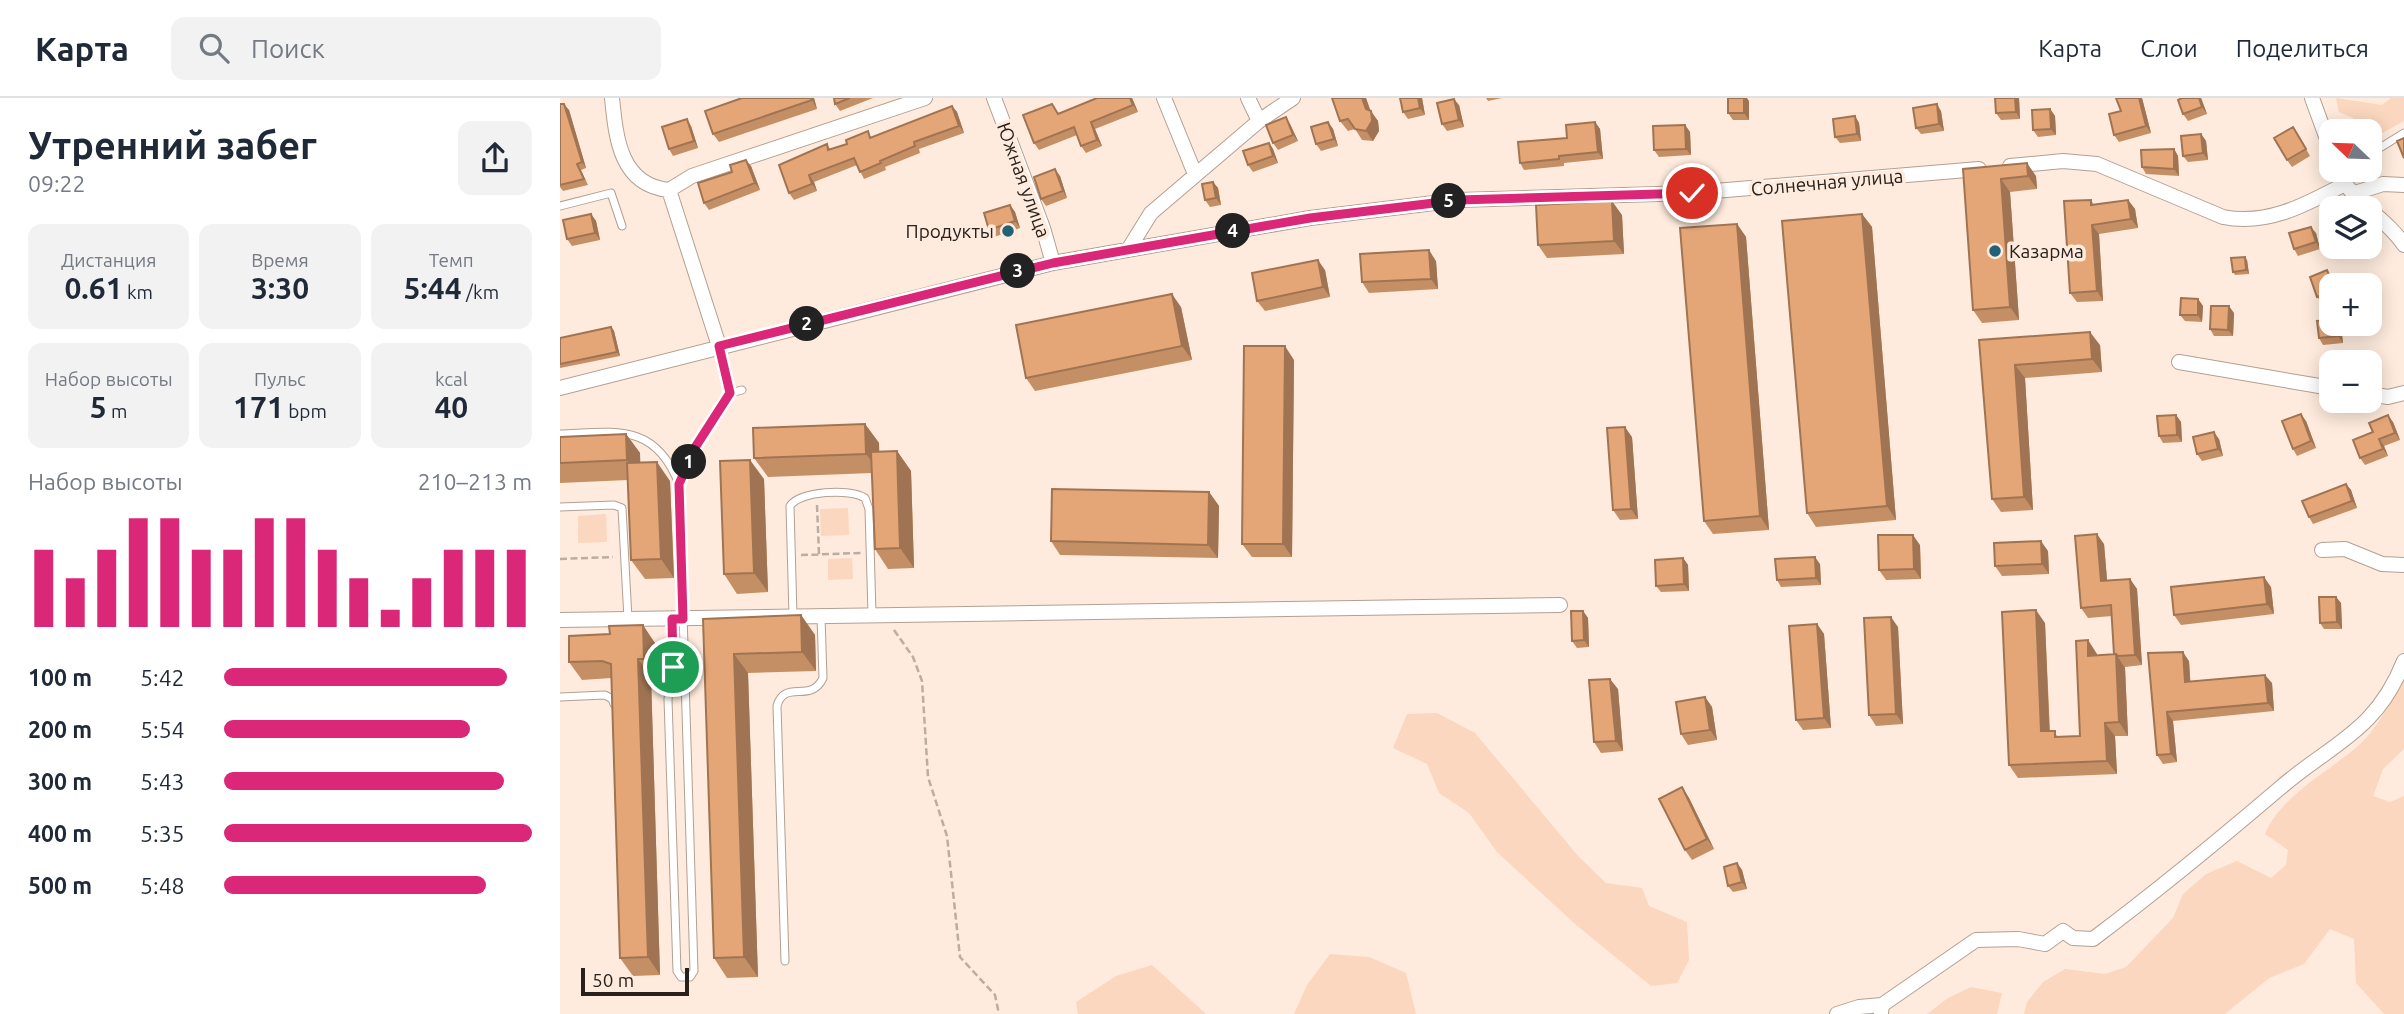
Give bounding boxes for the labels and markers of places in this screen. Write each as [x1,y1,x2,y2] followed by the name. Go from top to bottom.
[1662,163,1722,223] pin
[1432,184,1466,218] pin: 5
[1216,214,1250,248] pin: 4
[906,220,994,242] place label: Продукты
[1000,223,1016,239] marker: Продукты
[2009,240,2084,262] place label: Казарма
[1987,243,2003,259] marker: Казарма
[1000,254,1036,288] pin: 3
[790,306,824,342] pin: 2
[671,444,706,480] pin: 1
[643,637,703,697] pin

